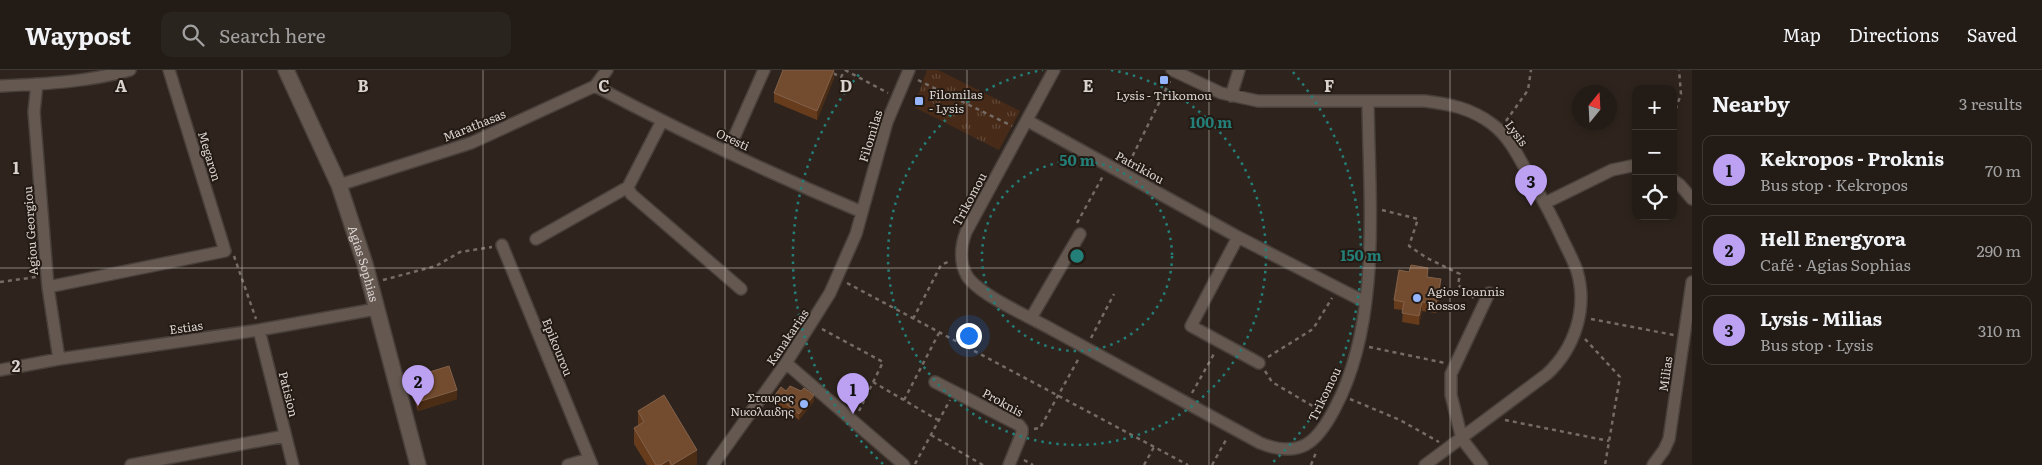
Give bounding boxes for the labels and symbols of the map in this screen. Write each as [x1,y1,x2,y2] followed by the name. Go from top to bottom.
[115,73,127,97] text: A
[357,73,369,97] text: B
[598,73,610,97] text: C
[840,73,852,97] text: D
[1083,73,1094,97] text: E
[1324,73,1334,97] text: F
[1158,74,1170,86] marker: Lysis - Trikomou
[929,85,983,117] place label: Filomilas - Lysis
[1572,85,1617,130] north arrow
[1116,86,1212,104] place label: Lysis - Trikomou
[913,95,925,107] marker: Filomilas - Lysis
[440,104,509,146] street label: Marathasas
[854,107,887,164] street label: Filomilas
[1190,110,1232,133] text: 100 m
[1501,116,1533,150] street label: Lysis
[713,123,753,155] street label: Oresti
[194,129,226,183] street label: Megaron
[1112,146,1168,188] street label: Patrikiou
[1059,148,1095,171] text: 50 m
[13,155,20,179] text: 1
[1515,165,1547,206] pin: 3
[947,169,991,229] street label: Trikomou
[18,185,42,276] street label: Agiou Georgiou
[344,223,384,304] street label: Agias Sophias
[1340,243,1382,266] text: 150 m
[1068,247,1086,265] centre of rings
[1427,282,1505,314] place label: Agios Ioannis Rossos
[1411,292,1423,304] marker: Agios Ioannis Rossos
[761,305,813,369] street label: Kanakarias
[538,315,578,379] street label: Epikourou
[168,316,204,338] street label: Estias
[956,323,982,349] your location
[12,353,21,377] text: 2
[1654,355,1676,393] street label: Milias
[1303,363,1345,424] street label: Trikomou
[402,365,434,406] pin: 2
[275,369,303,419] street label: Patision
[837,373,869,414] pin: 1
[979,383,1027,421] street label: Proknis
[730,388,794,420] place label: Σταυρος Νικολαιδης
[798,398,810,410] marker: Σταυρος Νικολαιδης

